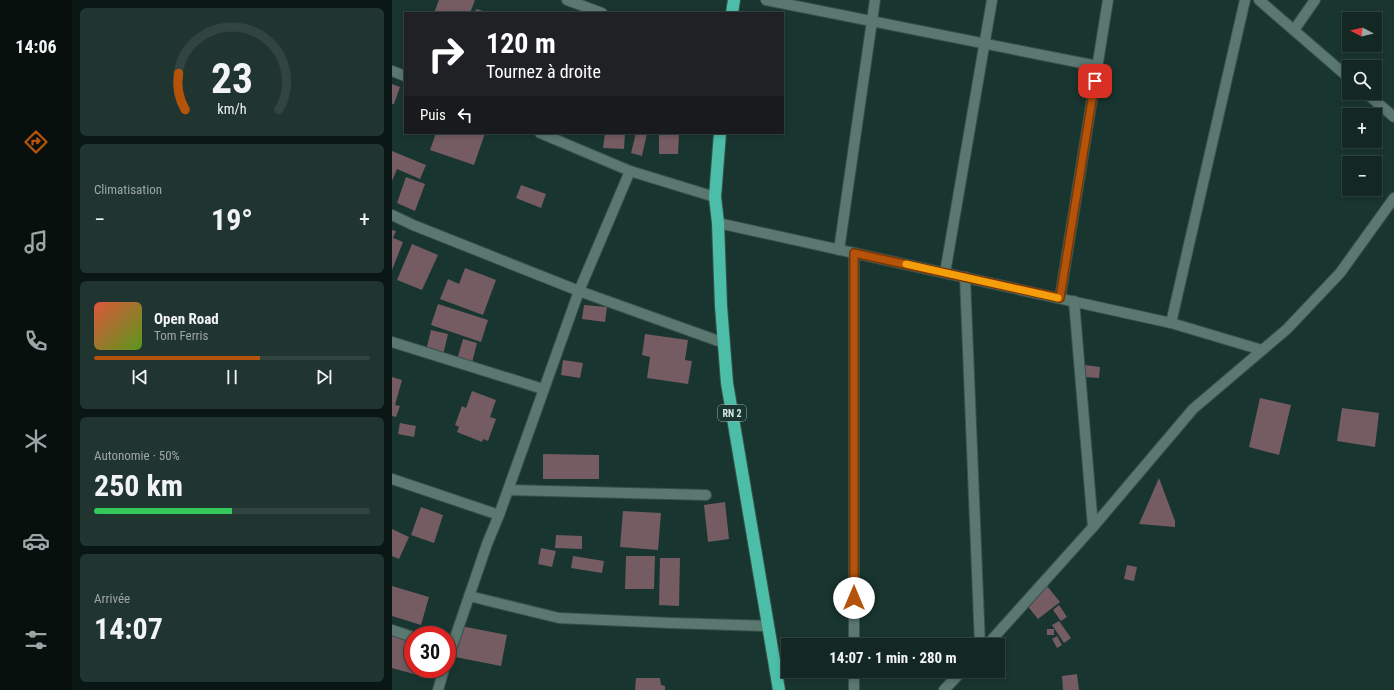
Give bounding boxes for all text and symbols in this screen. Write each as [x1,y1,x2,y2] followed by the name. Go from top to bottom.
[1342,12,1382,52] north arrow
[1342,12,1382,196] map controls
[486,27,556,60] text: 120 m
[420,28,472,80] icon: right
[15,36,57,57] text: 14:06
[211,54,253,103] text: 23
[1342,60,1382,100] button: search
[486,61,601,82] text: Tournez à droite
[1078,64,1112,98] pin
[1084,70,1106,92] icon: arrive
[217,101,247,117] text: km/h
[454,104,476,126] icon: left
[420,106,446,124] text: Puis
[1342,108,1382,148] button: +
[22,128,50,156] icon: directions
[1342,156,1382,196] button: −
[94,182,162,197] text: Climatisation
[211,202,253,237] text: 19°
[94,207,105,232] text: −
[359,207,370,232] text: +
[22,228,50,256] icon: music
[154,310,219,328] text: Open Road
[22,327,50,355] icon: phone
[154,328,208,343] text: Tom Ferris
[129,366,151,388] icon: previous
[221,366,243,388] icon: pause
[313,366,335,388] icon: next
[718,405,746,421] road number: RN 2
[22,427,50,455] icon: climate
[94,448,180,463] text: Autonomie · 50%
[94,468,183,503] text: 250 km
[22,527,50,555] icon: car
[833,577,875,619] position arrow
[94,591,130,606] text: Arrivée
[94,611,163,646] text: 14:07
[22,626,50,654] icon: filters
[404,626,456,678] speed limit sign: 30
[829,649,957,667] text: 14:07 · 1 min · 280 m

